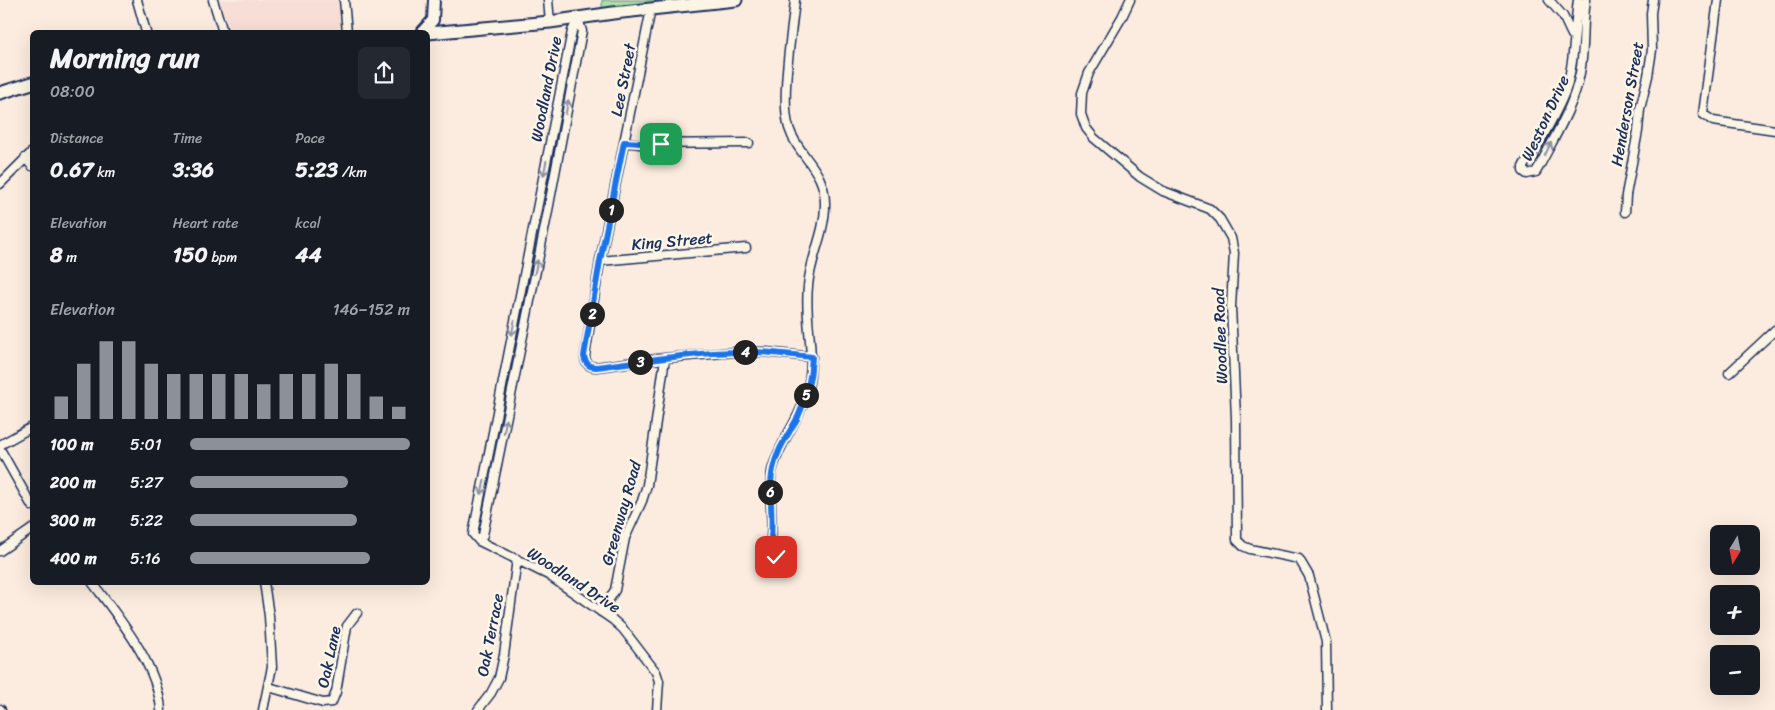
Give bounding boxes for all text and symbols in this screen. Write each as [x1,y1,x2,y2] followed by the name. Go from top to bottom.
[50,33,200,82] text: Morning run
[522,34,570,144] street label: Woodland Drive
[1602,39,1652,169] street label: Henderson Street
[602,40,644,119] street label: Lee Street
[358,47,410,99] button: share
[1512,70,1578,166] street label: Weston Drive
[50,77,95,106] text: 08:00
[563,100,573,116] one-way arrow
[640,123,682,165] pin
[50,126,103,151] text: Distance
[173,126,202,151] text: Time
[295,126,325,151] text: Pace
[647,130,675,158] icon: arrive
[1544,142,1553,157] one-way arrow
[50,151,94,189] text: 0.67
[173,151,214,189] text: 3:36
[295,151,338,189] text: 5:23
[94,160,115,185] text: km
[338,160,367,185] text: /km
[540,160,549,176] one-way arrow
[598,198,624,222] pin: 1
[608,198,615,223] text: 1
[50,211,107,236] text: Elevation
[173,211,238,236] text: Heart rate
[295,211,321,236] text: kcal
[630,223,714,259] street label: King Street
[50,236,63,274] text: 8
[173,236,208,274] text: 150
[295,236,322,274] text: 44
[63,245,77,270] text: m
[208,245,237,270] text: bpm
[532,259,542,275] one-way arrow
[1204,286,1236,384] street label: Woodlee Road
[50,295,115,324] text: Elevation
[333,295,410,324] text: 146–152 m
[580,302,604,326] pin: 2
[588,302,597,327] text: 2
[508,319,517,335] one-way arrow
[732,340,758,364] pin: 4
[741,340,750,365] text: 4
[628,350,652,374] pin: 3
[637,350,644,375] text: 3
[794,382,818,408] pin: 5
[802,383,811,408] text: 5
[500,419,510,435] one-way arrow
[50,430,94,459] text: 100 m
[130,430,162,459] text: 5:01
[592,456,650,569] street label: Greenway Road
[50,468,96,497] text: 200 m
[130,468,163,497] text: 5:27
[478,479,487,495] one-way arrow
[758,480,782,504] pin: 6
[767,480,774,505] text: 6
[50,506,95,535] text: 300 m
[130,506,163,535] text: 5:22
[1710,525,1760,575] north arrow
[1710,525,1760,695] map controls
[755,536,797,578] pin
[521,539,627,621] street label: Woodland Drive
[762,543,790,571] icon: check
[50,544,97,573] text: 400 m
[130,544,161,573] text: 5:16
[1710,585,1760,635] button: +
[468,591,512,679] street label: Oak Terrace
[308,623,350,691] street label: Oak Lane
[1710,645,1760,695] button: −

